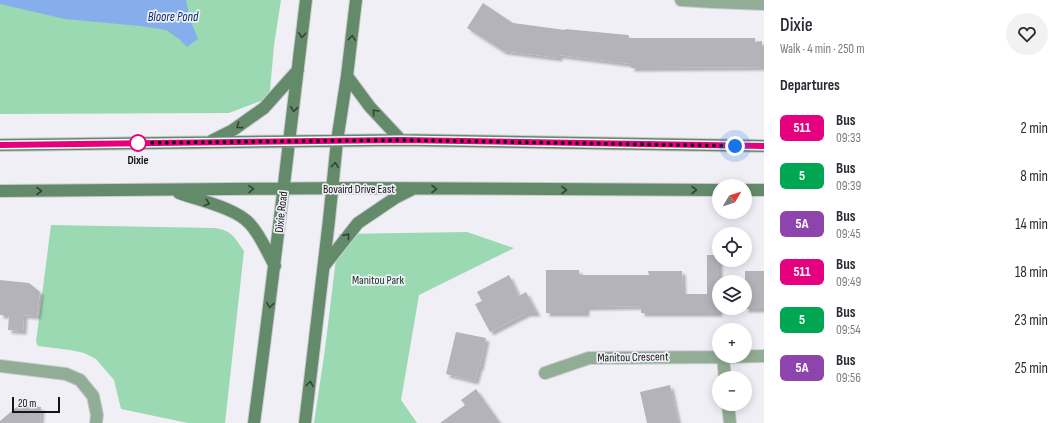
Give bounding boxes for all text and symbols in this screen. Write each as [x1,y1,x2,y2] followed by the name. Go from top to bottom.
[148,9,199,25] water label: Bloore Pond
[1006,13,1048,55] button: heart
[780,14,813,37] text: Dixie
[298,32,307,38] one-way arrow
[347,35,356,41] one-way arrow
[780,41,865,57] text: Walk · 4 min · 250 m
[780,76,840,95] text: Departures
[289,106,298,112] one-way arrow
[372,109,379,117] one-way arrow
[836,111,855,130] text: Bus
[793,119,811,136] text: 511
[1021,119,1048,138] text: 2 min
[237,121,244,128] one-way arrow
[836,130,861,146] text: 09:33
[129,134,147,152] marker: Dixie
[725,136,745,156] your location
[127,153,149,168] place label: Dixie
[836,159,855,178] text: Bus
[330,162,339,168] one-way arrow
[799,167,805,184] text: 5
[1020,167,1048,186] text: 8 min
[836,178,861,194] text: 09:39
[712,179,752,219] north arrow
[712,179,752,411] map controls
[323,182,395,197] street label: Bovaird Drive East
[248,185,254,193] one-way arrow
[431,185,437,193] one-way arrow
[561,186,567,194] one-way arrow
[691,186,697,194] one-way arrow
[36,187,42,195] one-way arrow
[272,191,291,234] street label: Dixie Road
[203,198,210,206] one-way arrow
[836,207,855,226] text: Bus
[796,215,808,232] text: 5A
[1015,215,1048,234] text: 14 min
[836,226,861,242] text: 09:45
[712,227,752,267] button: locate
[343,234,350,241] one-way arrow
[836,255,855,274] text: Bus
[793,263,811,280] text: 511
[1015,263,1048,282] text: 18 min
[352,273,404,288] park label: Manitou Park
[836,274,861,290] text: 09:49
[712,275,752,315] button: layers
[266,302,275,308] one-way arrow
[836,303,855,322] text: Bus
[799,311,805,328] text: 5
[1014,311,1048,330] text: 23 min
[836,322,861,338] text: 09:54
[712,323,752,363] button: +
[597,349,669,366] street label: Manitou Crescent
[836,351,855,370] text: Bus
[796,359,808,376] text: 5A
[1015,359,1048,378] text: 25 min
[836,370,861,386] text: 09:56
[712,371,752,411] button: −
[305,381,314,387] one-way arrow
[12,395,60,414] scale bar
[18,397,36,410] text: 20 m

